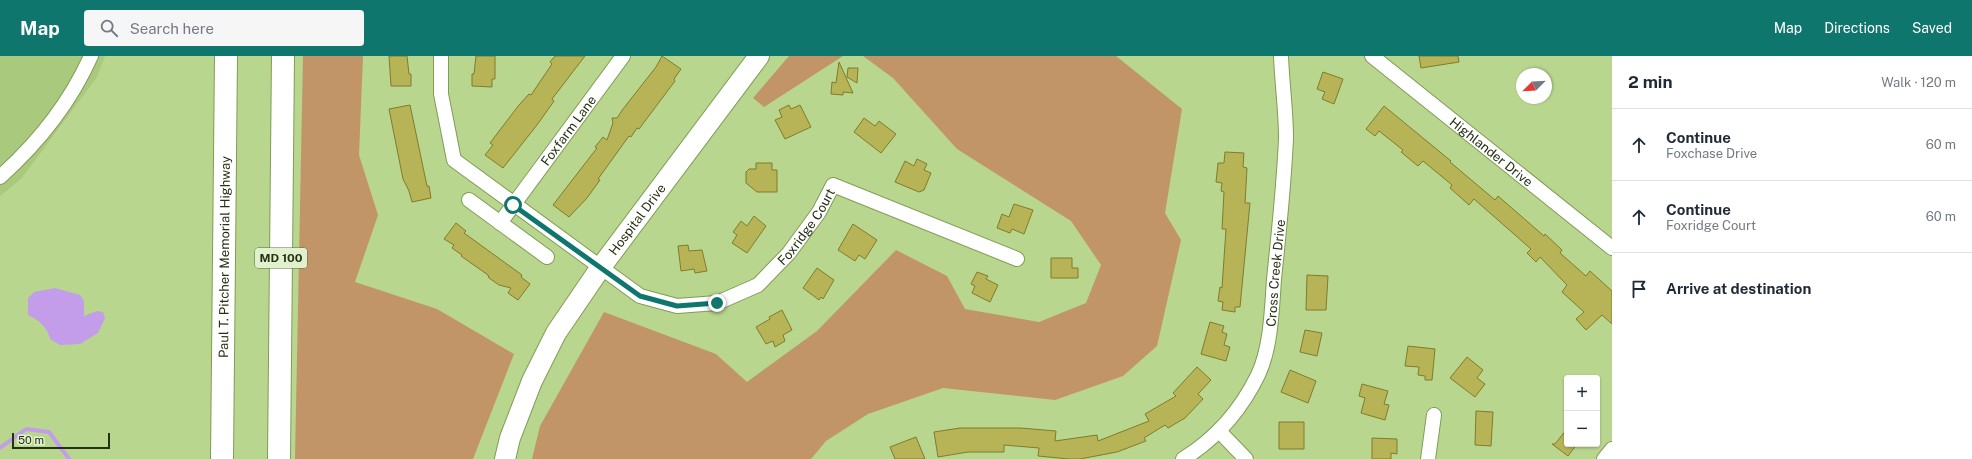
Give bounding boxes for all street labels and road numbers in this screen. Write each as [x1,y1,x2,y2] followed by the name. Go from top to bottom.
[538,92,599,168] street label: Foxfarm Lane
[1447,114,1536,189] street label: Highlander Drive
[216,156,233,358] street label: Paul T. Pitcher Memorial Highway
[605,181,668,258] street label: Hospital Drive
[774,186,838,268] street label: Foxridge Court
[1263,219,1288,328] street label: Cross Creek Drive
[255,248,307,268] road number: MD 100

